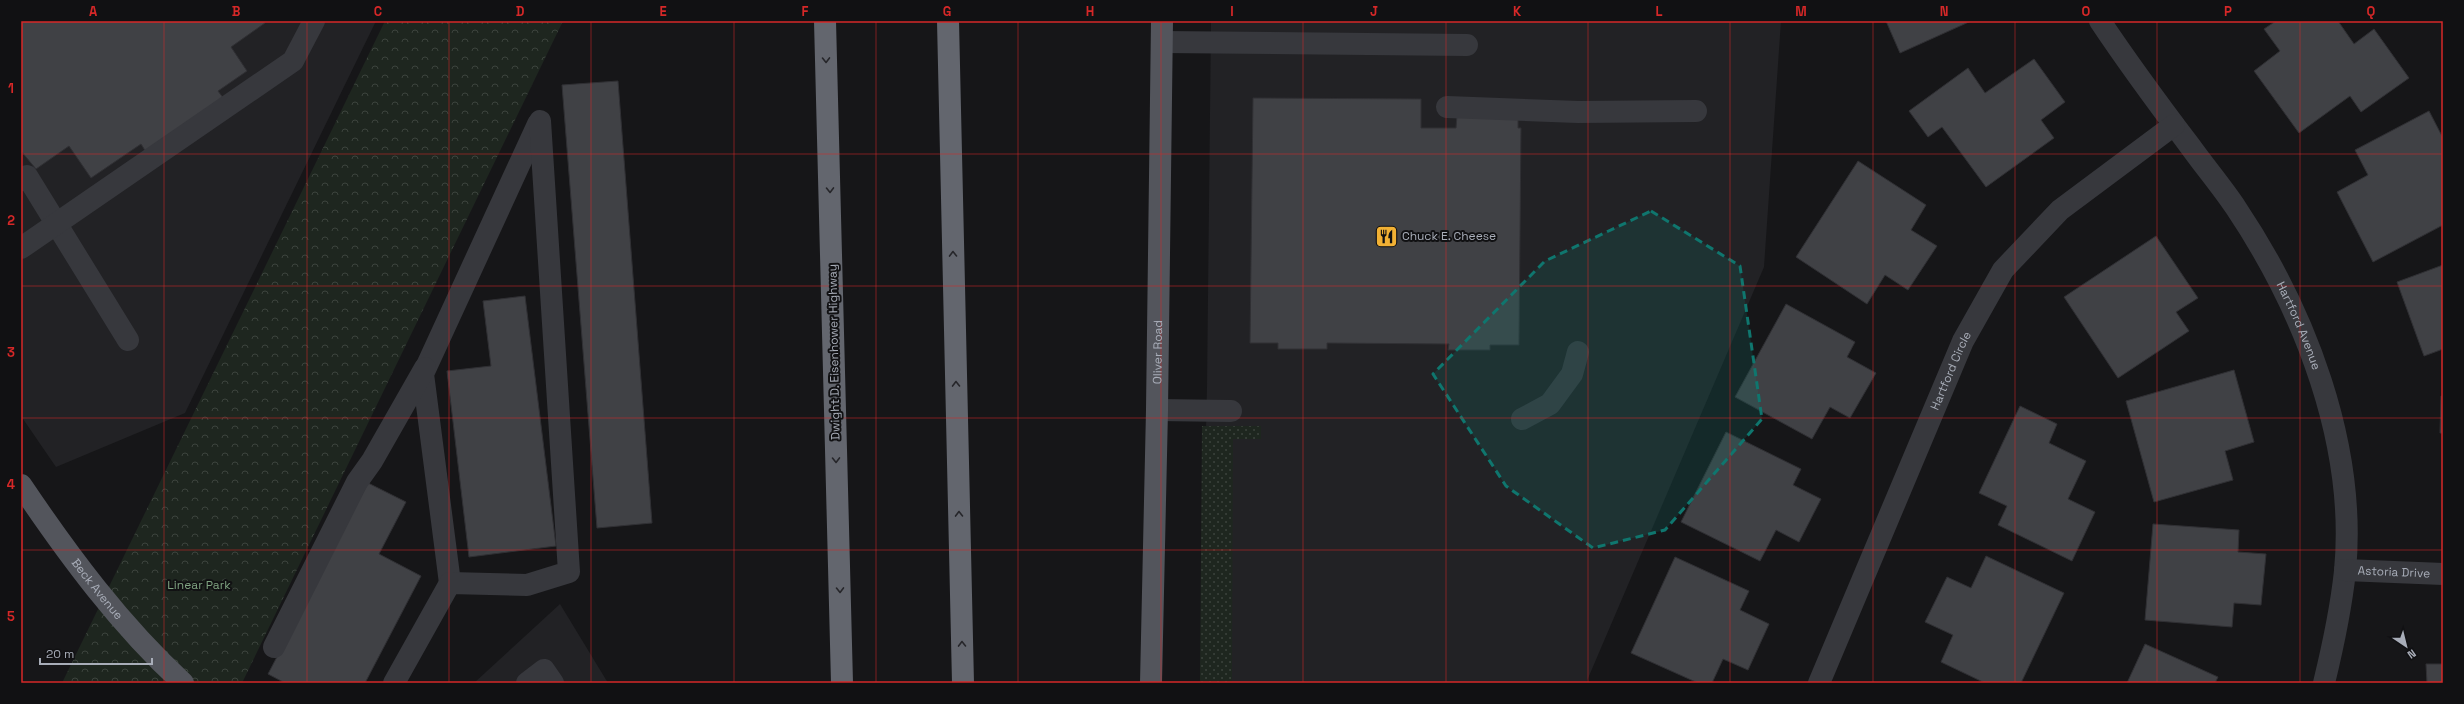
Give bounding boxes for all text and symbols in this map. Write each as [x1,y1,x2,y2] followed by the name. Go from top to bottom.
[89,3,98,20] text: A
[232,3,241,20] text: B
[374,3,382,20] text: C
[516,3,525,20] text: D
[659,3,667,20] text: E
[802,3,809,20] text: F
[943,3,951,20] text: G
[1086,3,1094,20] text: H
[1230,3,1234,20] text: I
[1370,3,1378,20] text: J
[1513,3,1522,20] text: K
[1655,3,1663,20] text: L
[1795,3,1807,20] text: M
[1940,3,1948,20] text: N
[2082,3,2091,20] text: O
[2224,3,2232,20] text: P
[2367,3,2376,20] text: Q
[822,57,830,63] one-way arrow
[8,80,14,97] text: 1
[825,187,834,193] one-way arrow
[7,212,15,229] text: 2
[1373,223,1399,249] restaurant icon: Chuck E. Cheese
[1402,228,1496,244] place label: Chuck E. Cheese
[949,251,957,257] one-way arrow
[824,264,844,440] street label: Dwight D. Eisenhower Highway
[2273,279,2325,372] street label: Hartford Avenue
[1149,320,1166,384] street label: Oliver Road
[1927,328,1975,413] street label: Hartford Circle
[7,344,15,361] text: 3
[952,381,960,387] one-way arrow
[832,457,841,463] one-way arrow
[7,476,15,493] text: 4
[955,511,963,517] one-way arrow
[68,555,126,623] street label: Beck Avenue
[2357,563,2431,581] street label: Astoria Drive
[167,577,231,593] park label: Linear Park
[836,587,844,593] one-way arrow
[7,608,15,625] text: 5
[2386,626,2426,666] north arrow
[40,640,152,666] scale bar
[958,641,966,647] one-way arrow
[46,646,74,662] text: 20 m
[2405,646,2419,662] text: N

